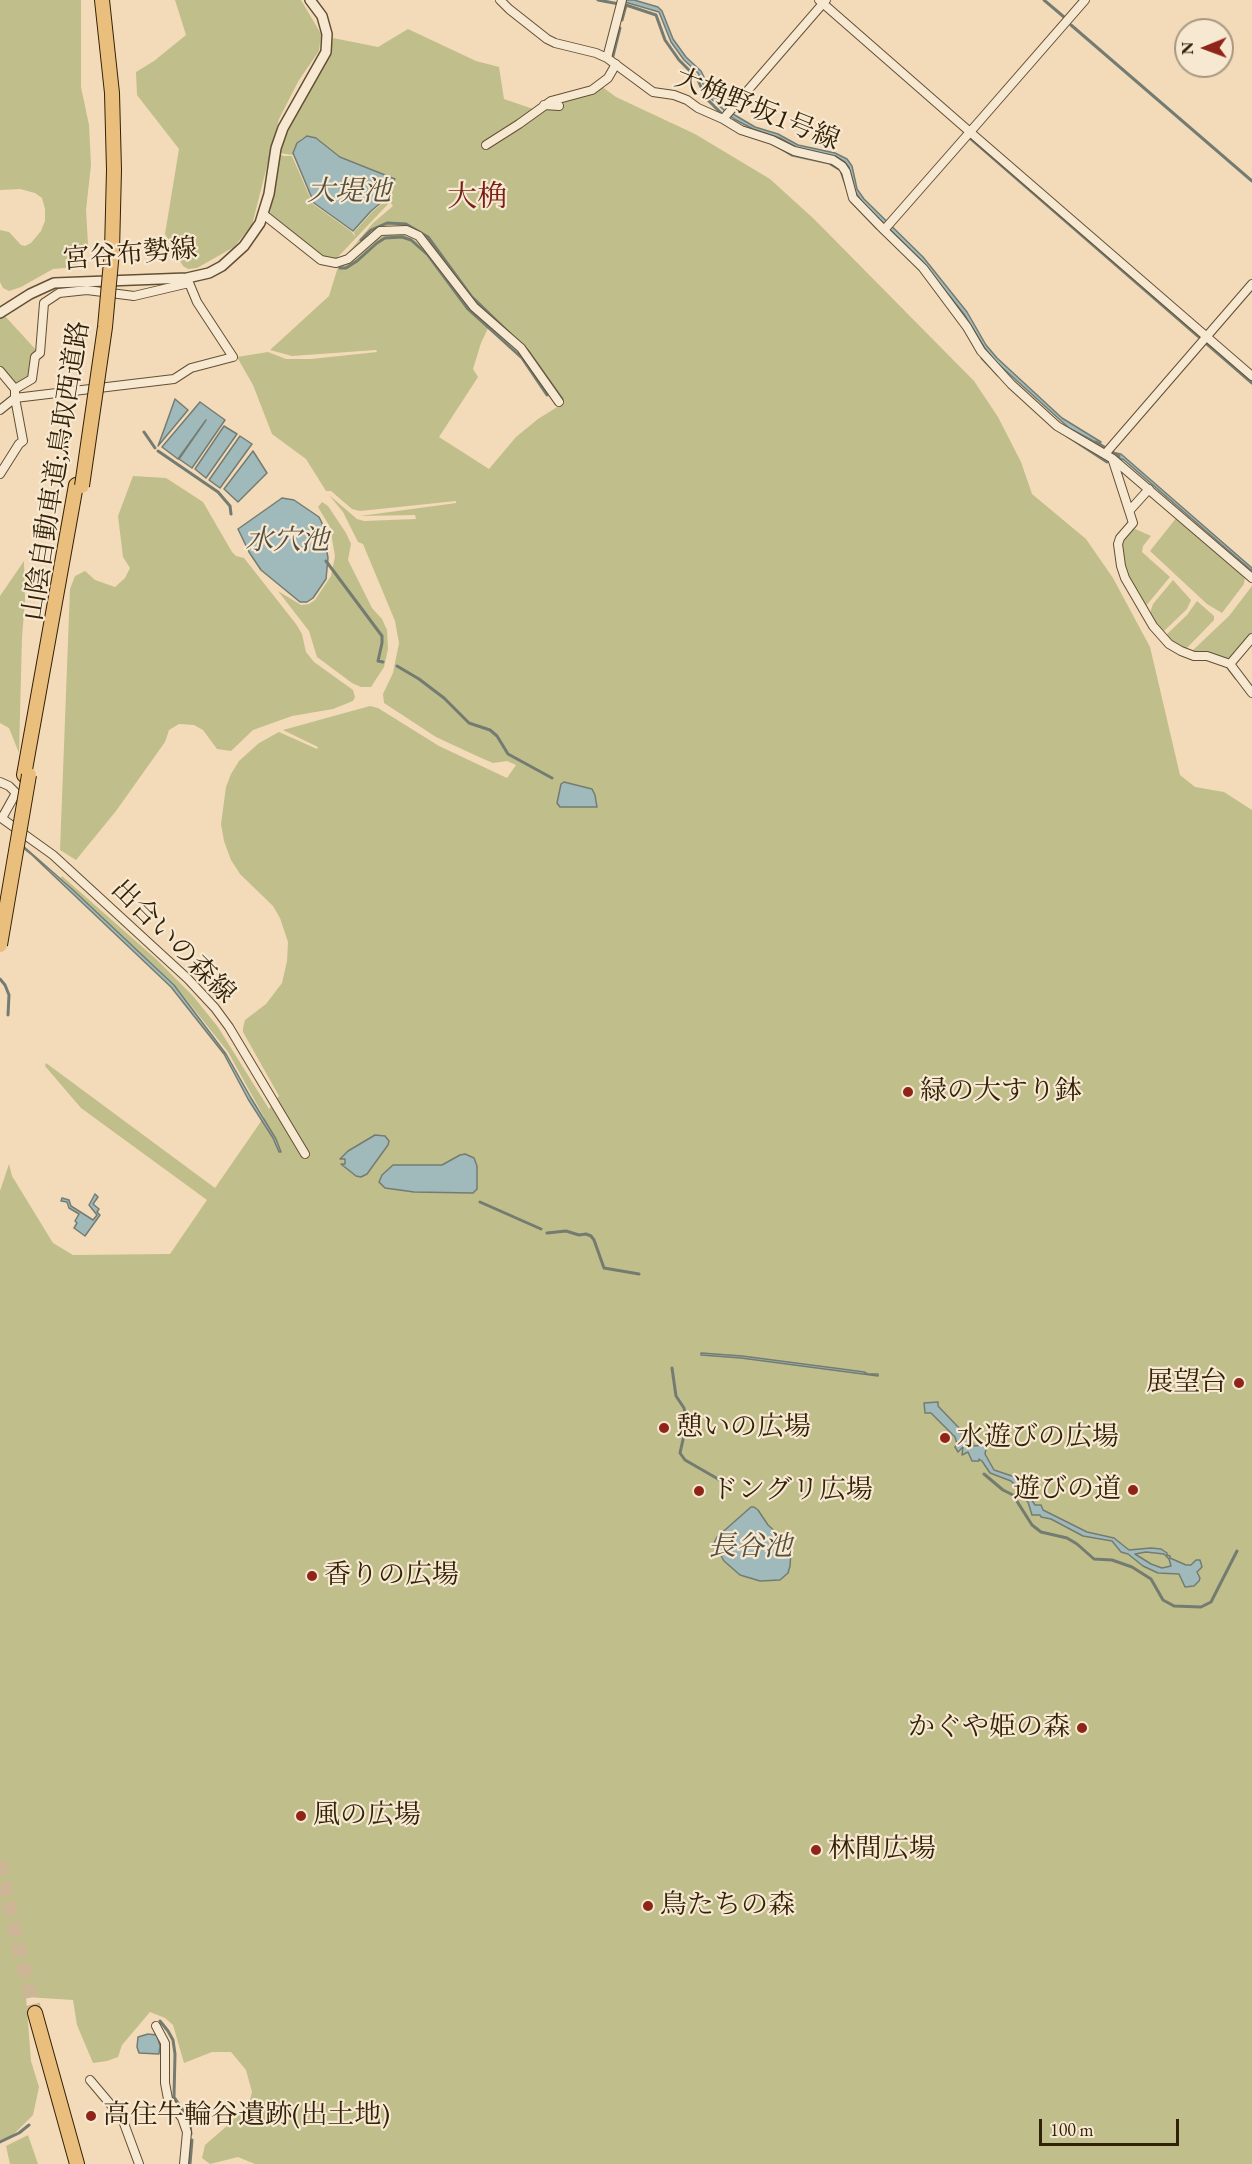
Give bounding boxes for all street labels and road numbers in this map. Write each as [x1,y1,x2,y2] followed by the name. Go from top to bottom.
[670,62,844,158] street label: 大桷野坂1号線
[61,233,199,277] street label: 宮谷布勢線
[17,319,97,623] street label: 山陰自動車道;鳥取西道路
[104,873,242,1011] street label: 出合いの森線

